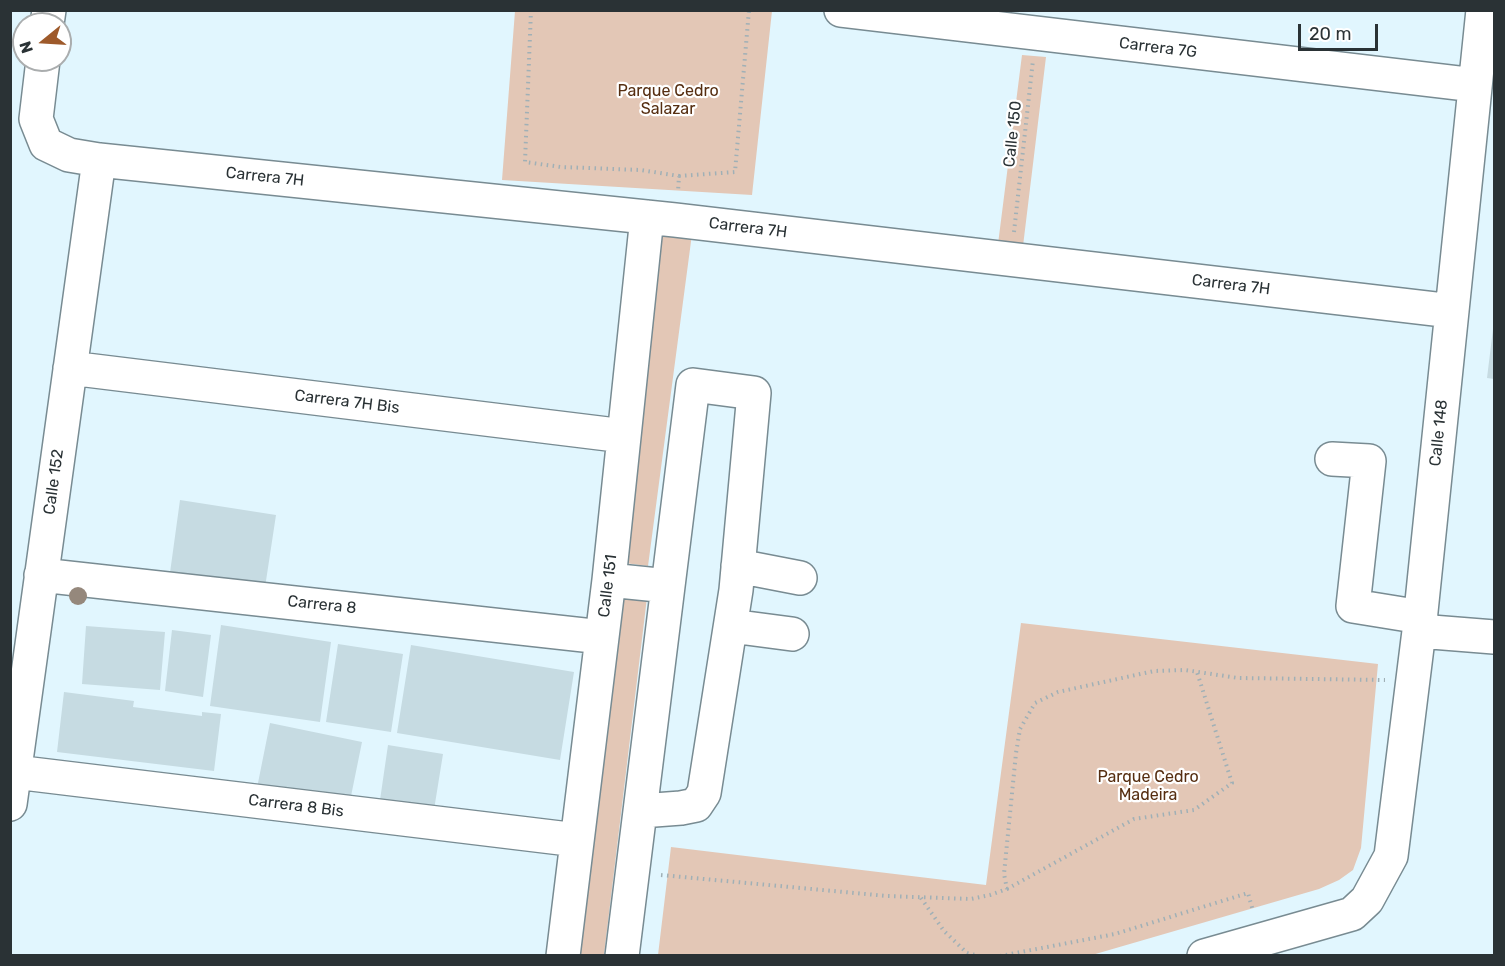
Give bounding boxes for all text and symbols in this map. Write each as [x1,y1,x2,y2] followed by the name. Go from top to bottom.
[12,12,72,72] north arrow
[1301,12,1380,50] scale bar
[1309,23,1351,45] text: 20 m
[1118,34,1198,62] street label: Carrera 7G
[15,39,37,56] text: N
[617,81,719,119] park label: Parque Cedro Salazar
[1000,100,1026,168] street label: Calle 150
[225,163,305,191] street label: Carrera 7H
[708,214,788,242] street label: Carrera 7H
[1191,271,1271,299] street label: Carrera 7H
[294,386,400,418] street label: Carrera 7H Bis
[1426,399,1452,467] street label: Calle 148
[40,448,68,516] street label: Calle 152
[595,554,621,618] street label: Calle 151
[287,592,357,618] street label: Carrera 8
[1097,767,1199,805] park label: Parque Cedro Madeira
[247,791,345,821] street label: Carrera 8 Bis

